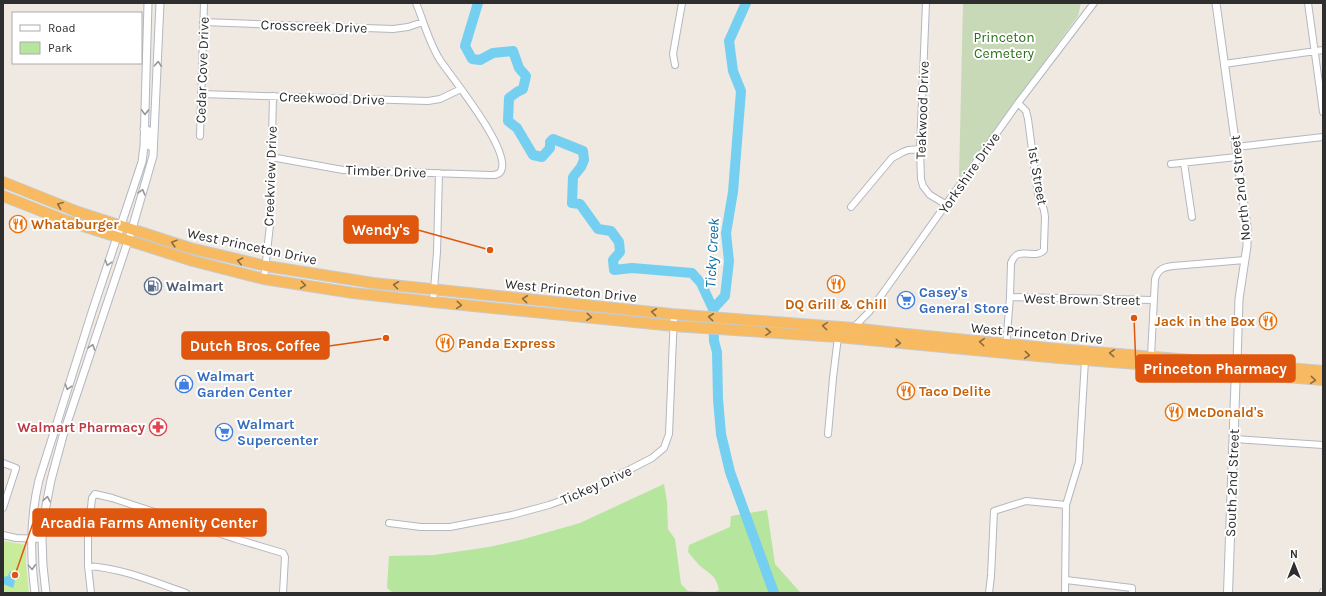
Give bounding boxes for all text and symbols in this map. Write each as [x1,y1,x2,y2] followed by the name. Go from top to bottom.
[12,12,142,64] legend
[192,16,213,124] street label: Cedar Cove Drive
[260,16,368,37] street label: Crosscreek Drive
[48,21,76,35] text: Road
[973,29,1035,62] park label: Princeton Cemetery
[48,41,73,55] text: Park
[912,60,933,160] street label: Teakwood Drive
[153,61,162,67] one-way arrow
[279,88,385,109] street label: Creekwood Drive
[141,109,149,115] one-way arrow
[260,126,281,227] street label: Creekview Drive
[935,129,1004,217] street label: Yorkshire Drive
[1227,134,1254,242] street label: North 2nd Street
[1024,146,1051,207] street label: 1st Street
[345,162,427,181] street label: Timber Drive
[137,189,146,196] one-way arrow
[57,202,64,210] one-way arrow
[8,214,28,234] restaurant icon: Whataburger
[31,216,119,233] place label: Whataburger
[344,216,418,243] callout: Wendy's
[701,217,723,288] water label: Ticky Creek
[352,221,410,239] text: Wendy's
[185,224,318,269] street label: West Princeton Drive
[171,239,178,248] one-way arrow
[237,257,243,265] one-way arrow
[104,259,113,266] one-way arrow
[826,274,846,294] restaurant icon: DQ Grill & Chill
[504,275,638,306] street label: West Princeton Drive
[143,276,163,296] fuel station icon: Walmart
[166,278,224,295] place label: Walmart
[300,280,306,289] one-way arrow
[393,281,399,290] one-way arrow
[919,284,1009,317] place label: Casey's General Store
[896,290,916,310] supermarket icon: Casey's General Store
[1023,290,1141,309] street label: West Brown Street
[522,295,528,304] one-way arrow
[785,296,887,313] place label: DQ Grill & Chill
[456,300,462,309] one-way arrow
[651,308,658,317] one-way arrow
[1258,311,1278,331] restaurant icon: Jack in the Box
[586,313,592,322] one-way arrow
[708,313,714,322] one-way arrow
[1155,313,1255,330] place label: Jack in the Box
[970,319,1104,348] street label: West Princeton Drive
[822,321,828,330] one-way arrow
[765,328,771,336] one-way arrow
[182,332,329,359] callout: Dutch Bros. Coffee
[435,333,455,353] restaurant icon: Panda Express
[458,335,556,352] place label: Panda Express
[190,337,320,355] text: Dutch Bros. Coffee
[979,337,985,346] one-way arrow
[895,339,901,348] one-way arrow
[88,344,96,351] one-way arrow
[1109,349,1115,358] one-way arrow
[1024,351,1030,360] one-way arrow
[1136,355,1295,382] callout: Princeton Pharmacy
[1143,360,1287,378] text: Princeton Pharmacy
[197,368,292,401] place label: Walmart Garden Center
[174,374,194,394] shop icon: Walmart Garden Center
[1310,375,1316,384] one-way arrow
[896,381,916,401] restaurant icon: Taco Delite
[65,383,73,390] one-way arrow
[919,383,991,400] place label: Taco Delite
[1164,402,1184,422] restaurant icon: McDonald's
[1187,404,1264,421] place label: McDonald's
[237,416,319,449] place label: Walmart Supercenter
[148,417,168,437] pharmacy icon: Walmart Pharmacy
[17,419,145,436] place label: Walmart Pharmacy
[214,422,234,442] supermarket icon: Walmart Supercenter
[1222,429,1243,537] street label: South 2nd Street
[558,462,634,509] street label: Tickey Drive
[42,495,51,502] one-way arrow
[33,509,266,536] callout: Arcadia Farms Amenity Center
[41,514,258,532] text: Arcadia Farms Amenity Center
[1274,544,1314,584] north arrow
[1290,548,1298,561] text: N
[28,564,37,570] one-way arrow

